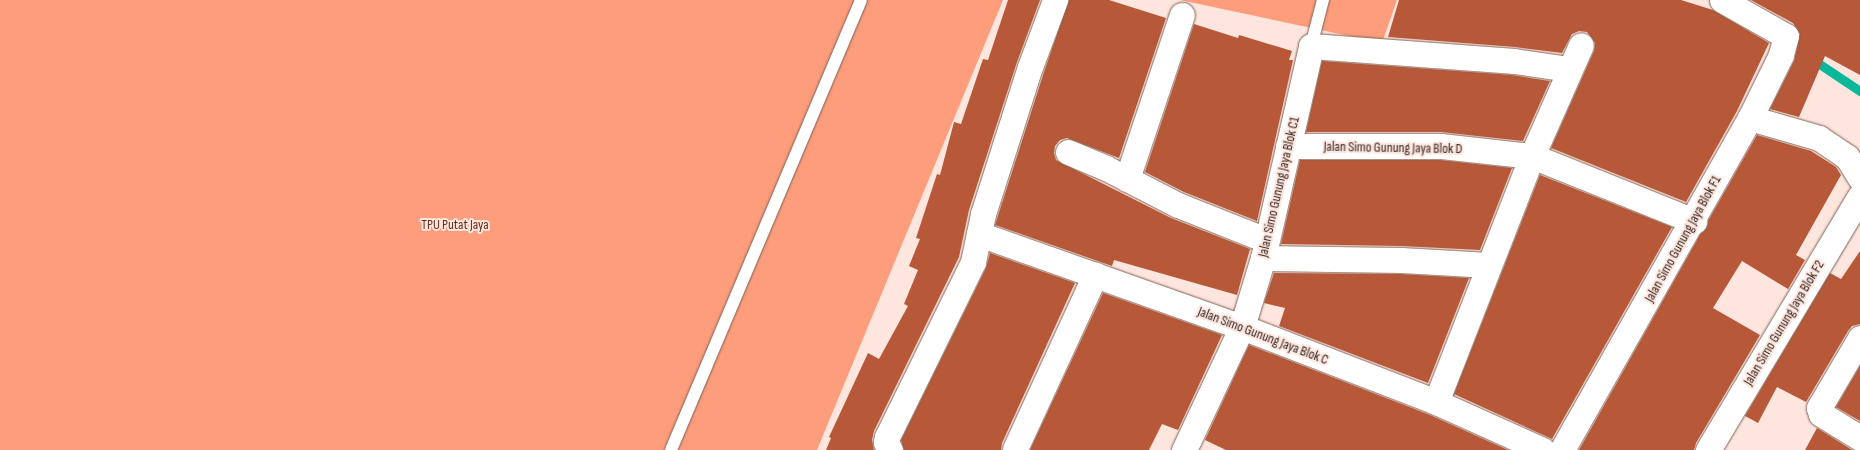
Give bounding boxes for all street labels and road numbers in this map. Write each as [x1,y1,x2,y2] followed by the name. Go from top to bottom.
[1255,115,1303,259] street label: Jalan Simo Gunung Jaya Blok C1
[1324,138,1462,158] street label: Jalan Simo Gunung Jaya Blok D
[1641,173,1725,305] street label: Jalan Simo Gunung Jaya Blok F1
[1740,257,1828,389] street label: Jalan Simo Gunung Jaya Blok F2
[1195,303,1331,369] street label: Jalan Simo Gunung Jaya Blok C

